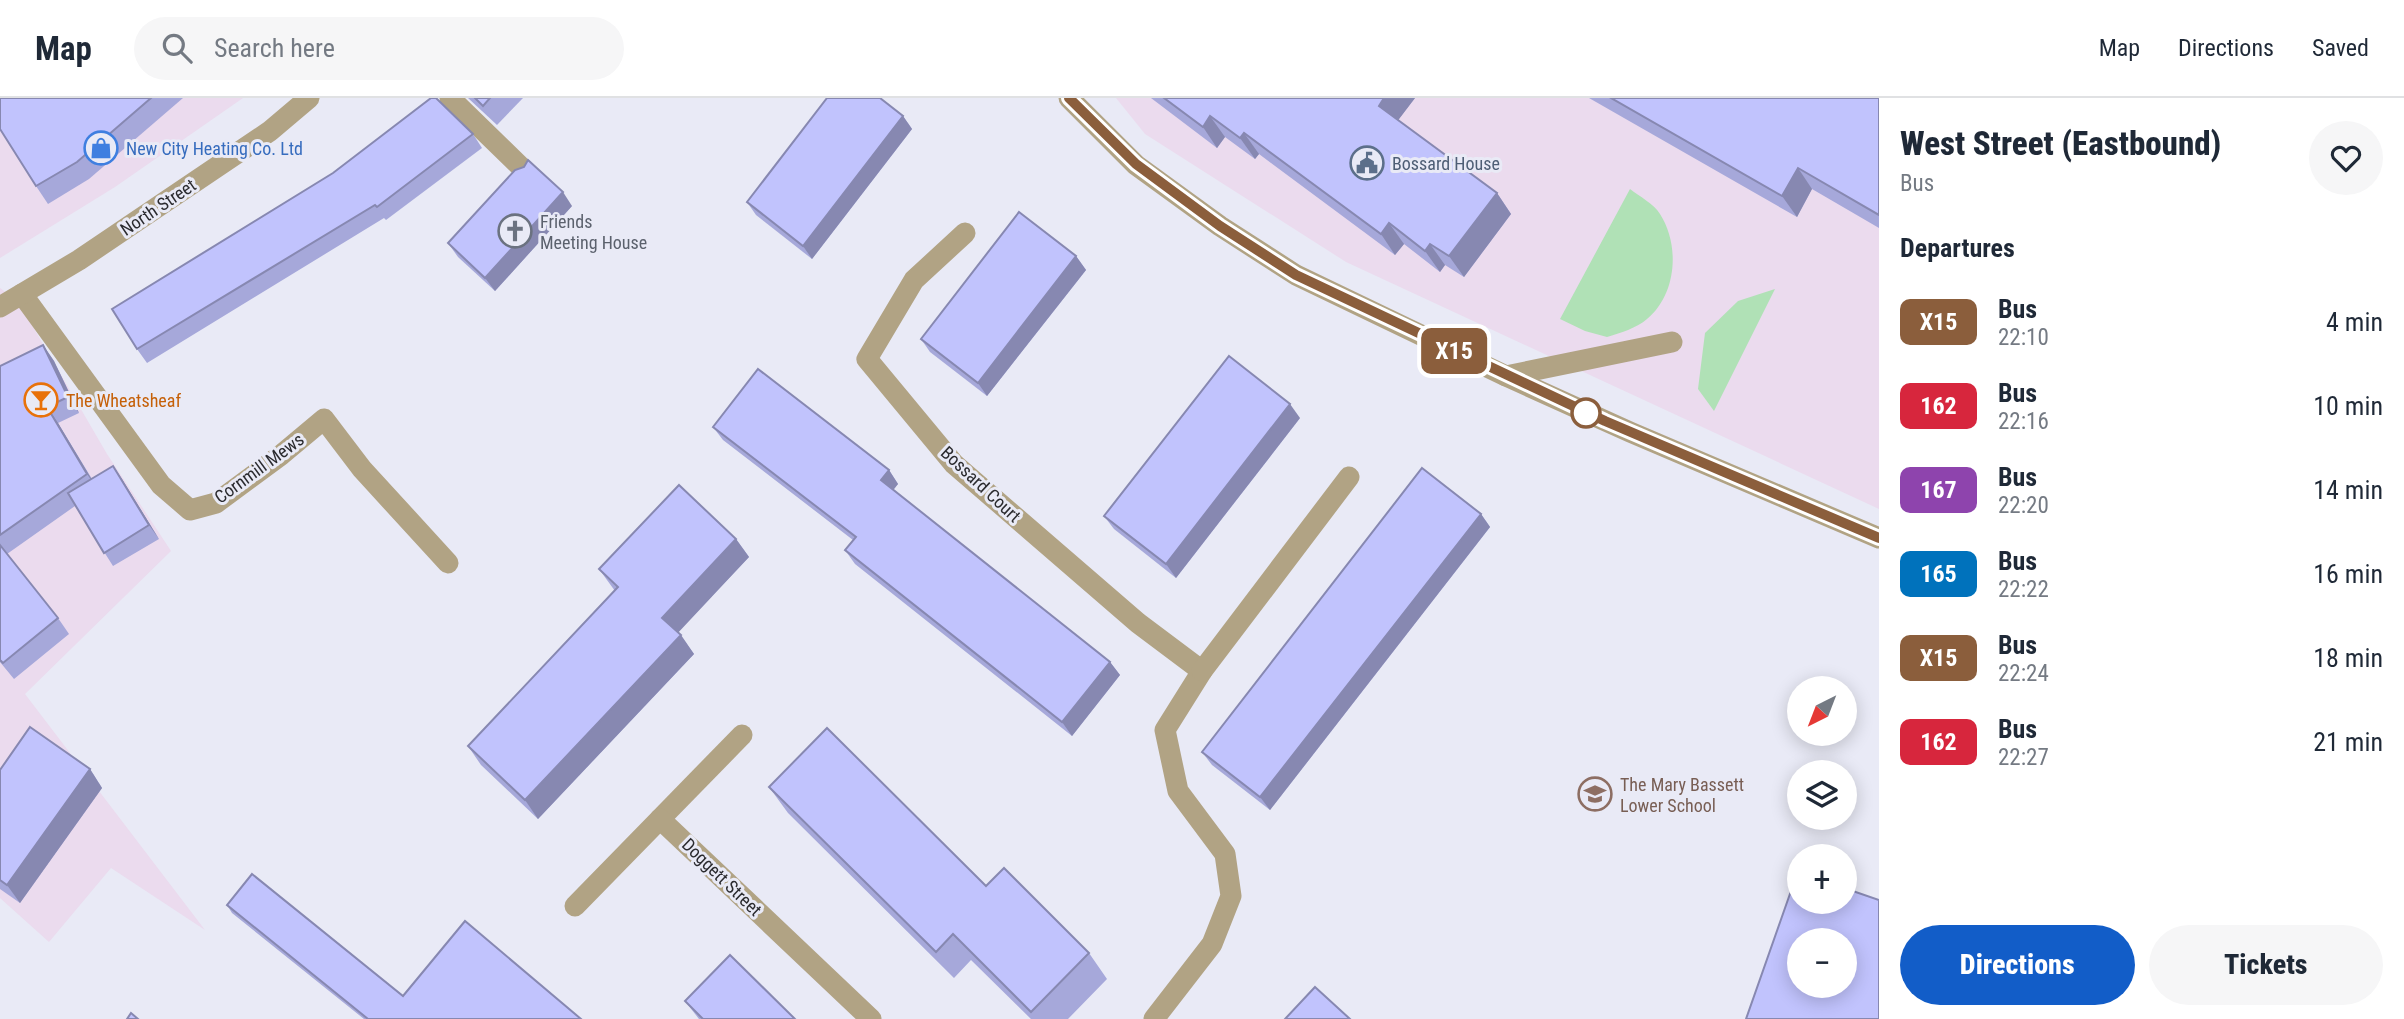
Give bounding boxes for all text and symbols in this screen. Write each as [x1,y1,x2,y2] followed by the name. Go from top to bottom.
[134,17,624,80] search box
[35,29,92,68] text: Map
[158,29,196,67] icon: search
[214,33,335,63] text: Search here
[2099,34,2140,62] text: Map
[2178,34,2274,62] text: Directions
[2312,34,2369,62] text: Saved
[2309,121,2383,195] button: heart
[1900,124,2221,163] text: West Street (Eastbound)
[82,129,120,167] shop icon: New City Heating Co. Ltd
[126,138,303,159] place label: New City Heating Co. Ltd
[1348,144,1386,182] public building icon: Bossard House
[1392,153,1500,174] place label: Bossard House
[1900,170,1934,197] text: Bus
[116,174,200,240] street label: North Street
[540,211,647,253] place label: Friends Meeting House
[496,212,534,250] church icon: Friends Meeting House
[1900,233,2015,263] text: Departures
[1998,294,2037,324] text: Bus
[2326,307,2383,337] text: 4 min
[1920,308,1957,336] text: X15
[1998,324,2049,351] text: 22:10
[1414,328,1494,374] line badge: X15
[1435,337,1473,365] text: X15
[1998,378,2037,408] text: Bus
[22,381,60,419] bar icon: The Wheatsheaf
[66,390,181,411] place label: The Wheatsheaf
[2313,391,2383,421] text: 10 min
[1920,392,1957,420] text: 162
[1571,398,1601,428] unlabelled marker
[1998,408,2049,435] text: 22:16
[210,429,308,507] street label: Cornmill Mews
[937,442,1025,526] street label: Bossard Court
[1998,462,2037,492] text: Bus
[2313,475,2383,505] text: 14 min
[1920,476,1957,504] text: 167
[1998,492,2049,519] text: 22:20
[1998,546,2037,576] text: Bus
[2313,559,2383,589] text: 16 min
[1920,560,1957,588] text: 165
[1998,576,2049,603] text: 22:22
[1998,630,2037,660] text: Bus
[2313,643,2383,673] text: 18 min
[1920,644,1957,672] text: X15
[1998,660,2049,687] text: 22:24
[1787,676,1857,746] north arrow
[1787,676,1857,998] map controls
[1998,714,2037,744] text: Bus
[2313,727,2383,757] text: 21 min
[1920,728,1957,756] text: 162
[1998,744,2049,771] text: 22:27
[1787,760,1857,830] button: layers
[1620,774,1744,816] place label: The Mary Bassett Lower School
[1576,775,1614,813] school or university icon: The Mary Bassett Lower School
[678,834,766,920] street label: Doggett Street
[1787,844,1857,914] button: +
[1900,925,2135,1005] button: Directions
[2149,925,2383,1005] button: Tickets
[1787,928,1857,998] button: −

